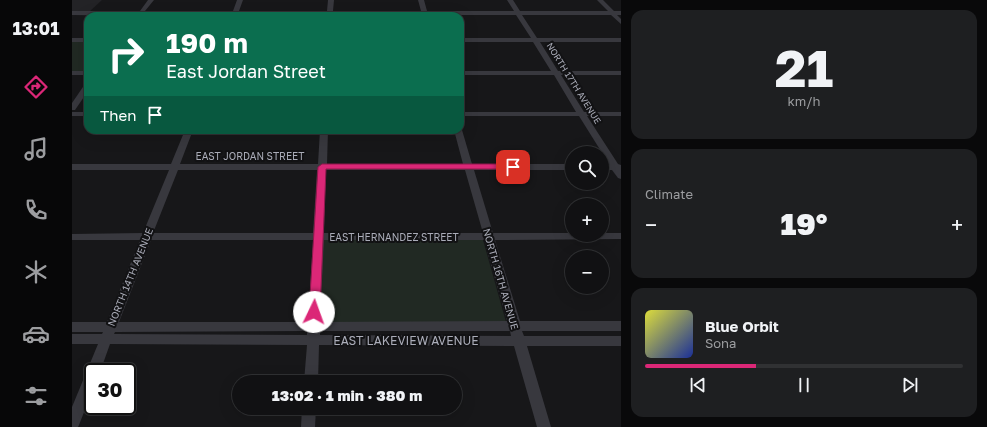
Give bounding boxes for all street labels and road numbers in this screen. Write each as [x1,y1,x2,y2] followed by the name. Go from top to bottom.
[545,40,603,126] street label: NORTH 17TH AVENUE
[196,150,304,162] street label: EAST JORDAN STREET
[105,226,155,328] street label: NORTH 14TH AVENUE
[481,227,521,331] street label: NORTH 16TH AVENUE
[329,231,459,243] street label: EAST HERNANDEZ STREET
[333,333,479,348] street label: EAST LAKEVIEW AVENUE

